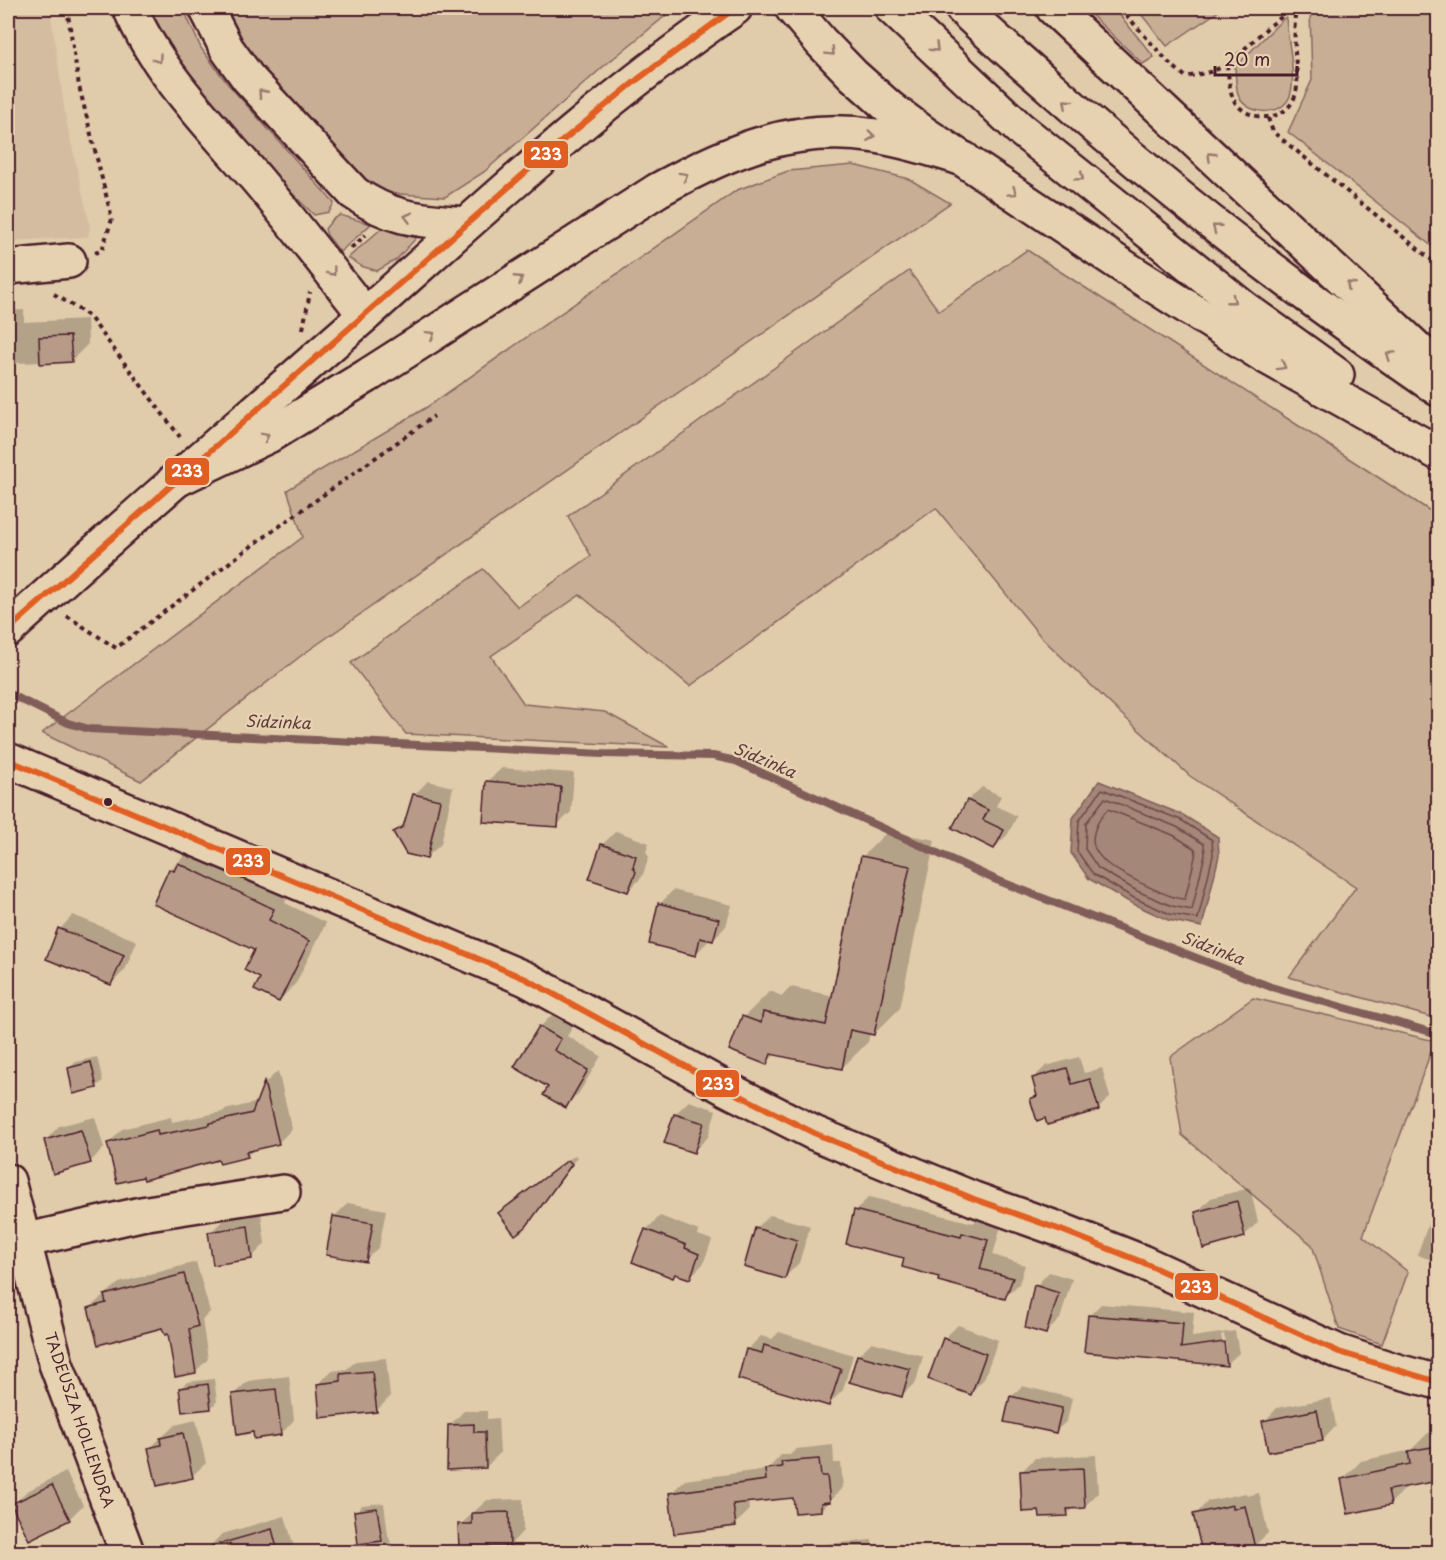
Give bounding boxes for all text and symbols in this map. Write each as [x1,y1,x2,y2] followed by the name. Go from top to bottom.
[1215,39,1298,77] scale bar
[928,41,938,52] one-way arrow
[823,44,834,55] one-way arrow
[1224,45,1270,72] text: 20 m
[151,52,162,63] one-way arrow
[258,89,269,100] one-way arrow
[1063,99,1074,110] one-way arrow
[866,129,876,142] one-way arrow
[523,140,569,169] line badge: 233
[530,141,562,165] text: 233
[1207,152,1217,163] one-way arrow
[1073,170,1084,181] one-way arrow
[678,172,688,183] one-way arrow
[1007,184,1017,196] one-way arrow
[403,212,413,225] one-way arrow
[1212,224,1223,235] one-way arrow
[324,265,335,276] one-way arrow
[512,275,523,286] one-way arrow
[1346,281,1356,292] one-way arrow
[1225,292,1236,303] one-way arrow
[425,331,435,343] one-way arrow
[1386,351,1397,362] one-way arrow
[1276,359,1287,370] one-way arrow
[258,433,269,444] one-way arrow
[164,457,210,486] line badge: 233
[171,458,203,482] text: 233
[245,708,312,734] water label: Sidzinka
[731,735,801,783] water label: Sidzinka
[102,796,114,808] unlabelled marker
[225,847,271,876] line badge: 233
[232,848,264,872] text: 233
[1179,924,1249,970] water label: Sidzinka
[695,1069,740,1098] line badge: 233
[702,1071,734,1095] text: 233
[1174,1272,1219,1301] line badge: 233
[1180,1274,1212,1298] text: 233
[40,1329,121,1511] street label: TADEUSZA HOLLENDRA

